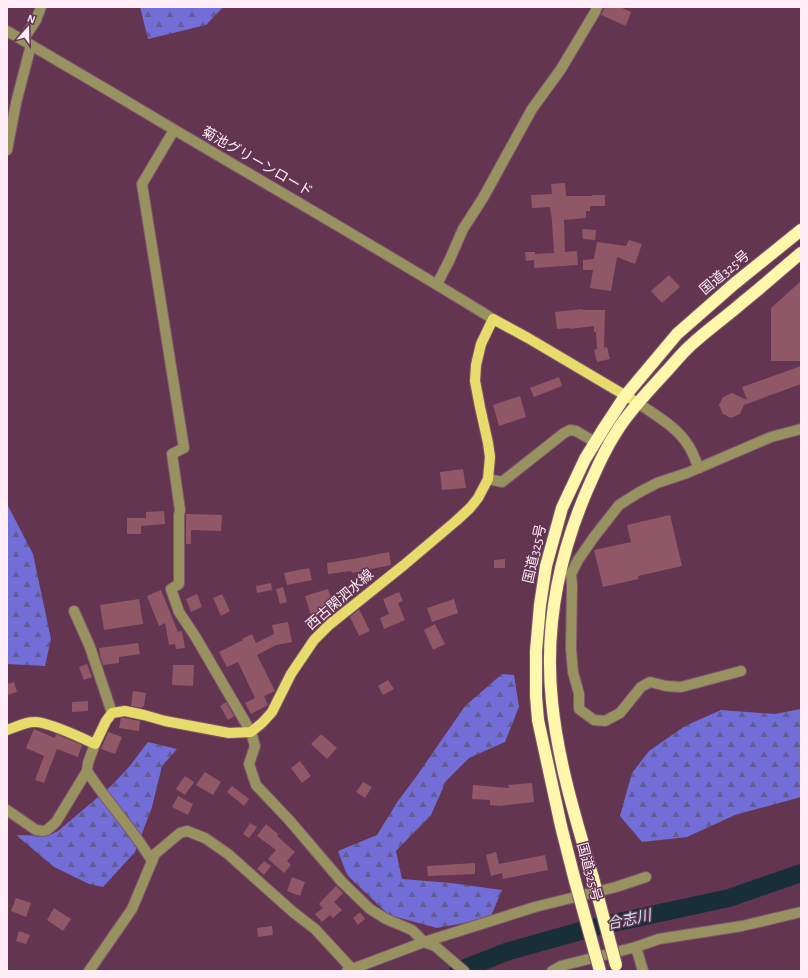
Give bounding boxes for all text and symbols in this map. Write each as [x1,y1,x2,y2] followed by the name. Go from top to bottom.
[8,8,48,48] north arrow
[26,13,37,26] text: N
[199,124,315,199] street label: 菊池グリーンロード
[697,248,752,298] street label: 国道325号
[520,523,549,585] street label: 国道325号
[303,566,376,633] street label: 西古閑泗水線
[574,841,604,903] street label: 国道325号
[605,907,655,932] water label: 合志川

